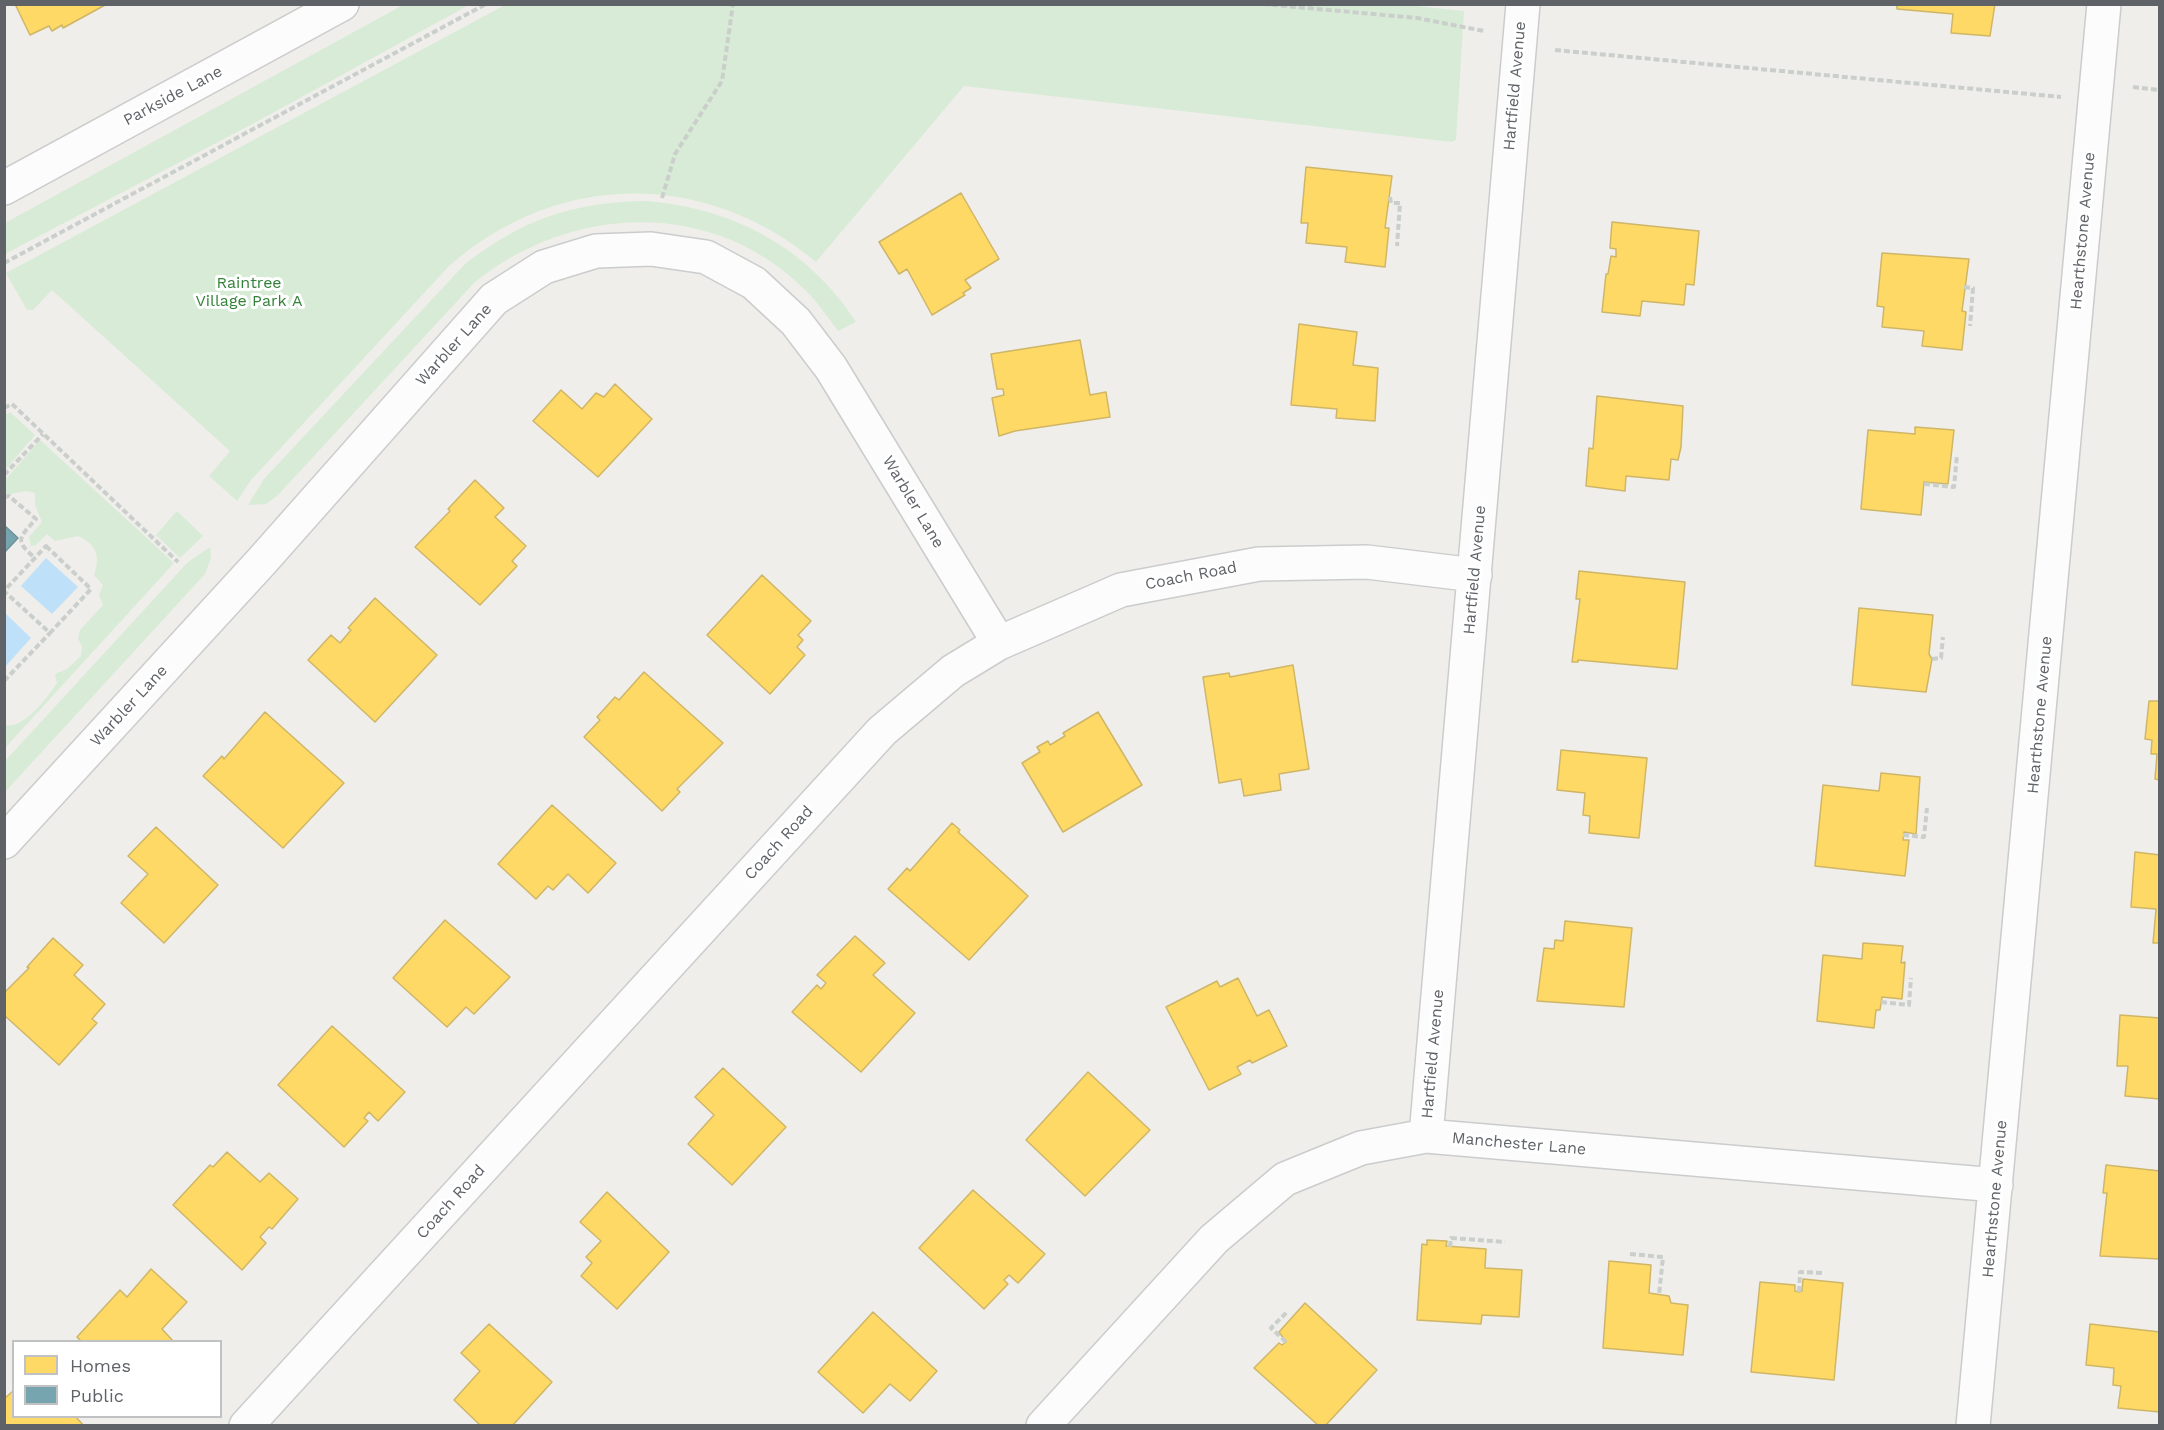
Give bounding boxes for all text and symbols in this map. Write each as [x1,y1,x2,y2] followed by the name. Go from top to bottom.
[1500,20,1530,152] street label: Hartfield Avenue
[120,62,226,130] street label: Parkside Lane
[2067,151,2099,311] street label: Hearthstone Avenue
[195,273,303,311] park label: Raintree Village Park A
[412,300,496,390] street label: Warbler Lane
[878,452,948,552] street label: Warbler Lane
[1460,504,1490,636] street label: Hartfield Avenue
[1144,558,1238,594] street label: Coach Road
[2024,635,2056,795] street label: Hearthstone Avenue
[86,661,172,751] street label: Warbler Lane
[741,802,817,884] street label: Coach Road
[1418,988,1448,1120] street label: Hartfield Avenue
[1979,1119,2011,1279] street label: Hearthstone Avenue
[1451,1129,1587,1159] street label: Manchester Lane
[413,1161,489,1243] street label: Coach Road
[12,1340,222,1418] legend
[70,1355,131,1376] text: Homes
[70,1385,124,1406] text: Public

